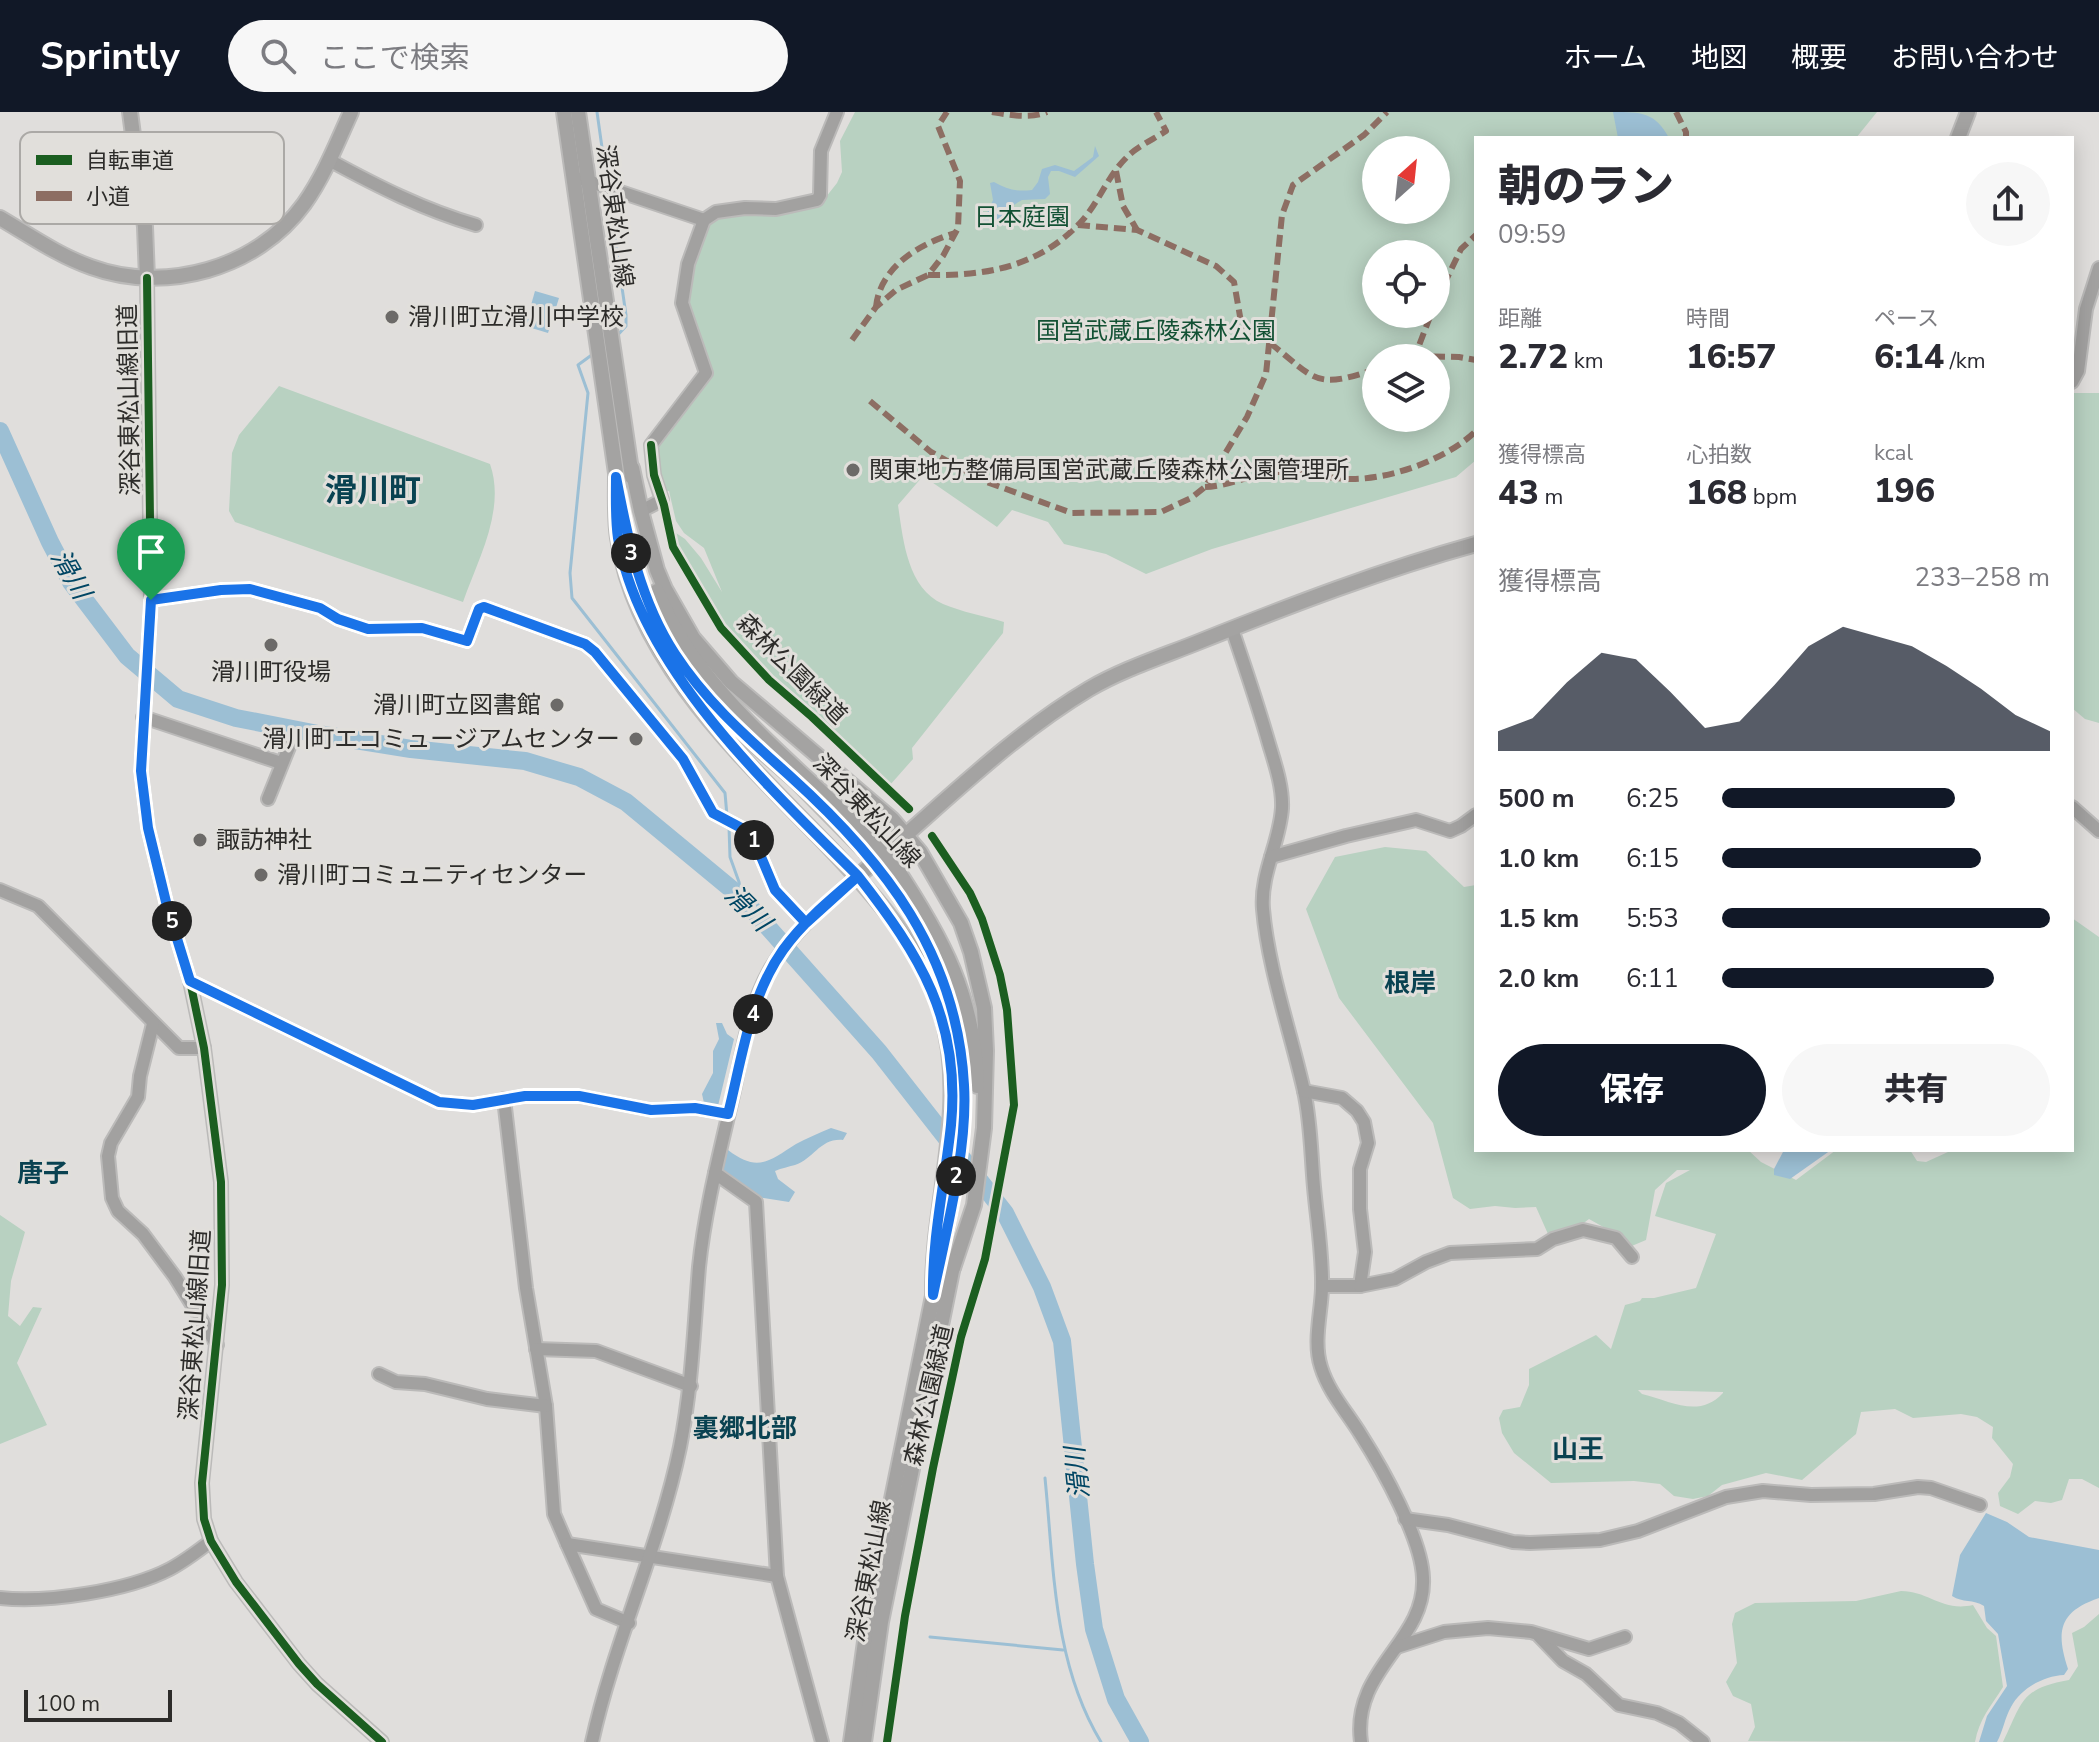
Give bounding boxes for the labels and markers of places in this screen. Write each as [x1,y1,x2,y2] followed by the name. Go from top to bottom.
[408,301,624,333] place label: 滑川町立滑川中学校
[383,308,401,326] marker: 滑川町立滑川中学校
[869,454,1349,486] place label: 関東地方整備局国営武蔵丘陵森林公園管理所
[844,461,862,479] marker: 関東地方整備局国営武蔵丘陵森林公園管理所
[117,518,185,600] pin
[611,533,651,573] pin: 3
[262,636,280,654] marker: 滑川町役場
[211,656,331,688] place label: 滑川町役場
[373,689,541,721] place label: 滑川町立図書館
[548,696,566,714] marker: 滑川町立図書館
[262,723,620,755] place label: 滑川町エコミュージアムセンター
[627,730,645,748] marker: 滑川町エコミュージアムセンター
[734,820,774,860] pin: 1
[216,824,312,856] place label: 諏訪神社
[191,831,209,849] marker: 諏訪神社
[277,859,588,891] place label: 滑川町コミュニティセンター
[252,866,270,884] marker: 滑川町コミュニティセンター
[152,901,192,941] pin: 5
[733,994,773,1034] pin: 4
[936,1156,976,1196] pin: 2

